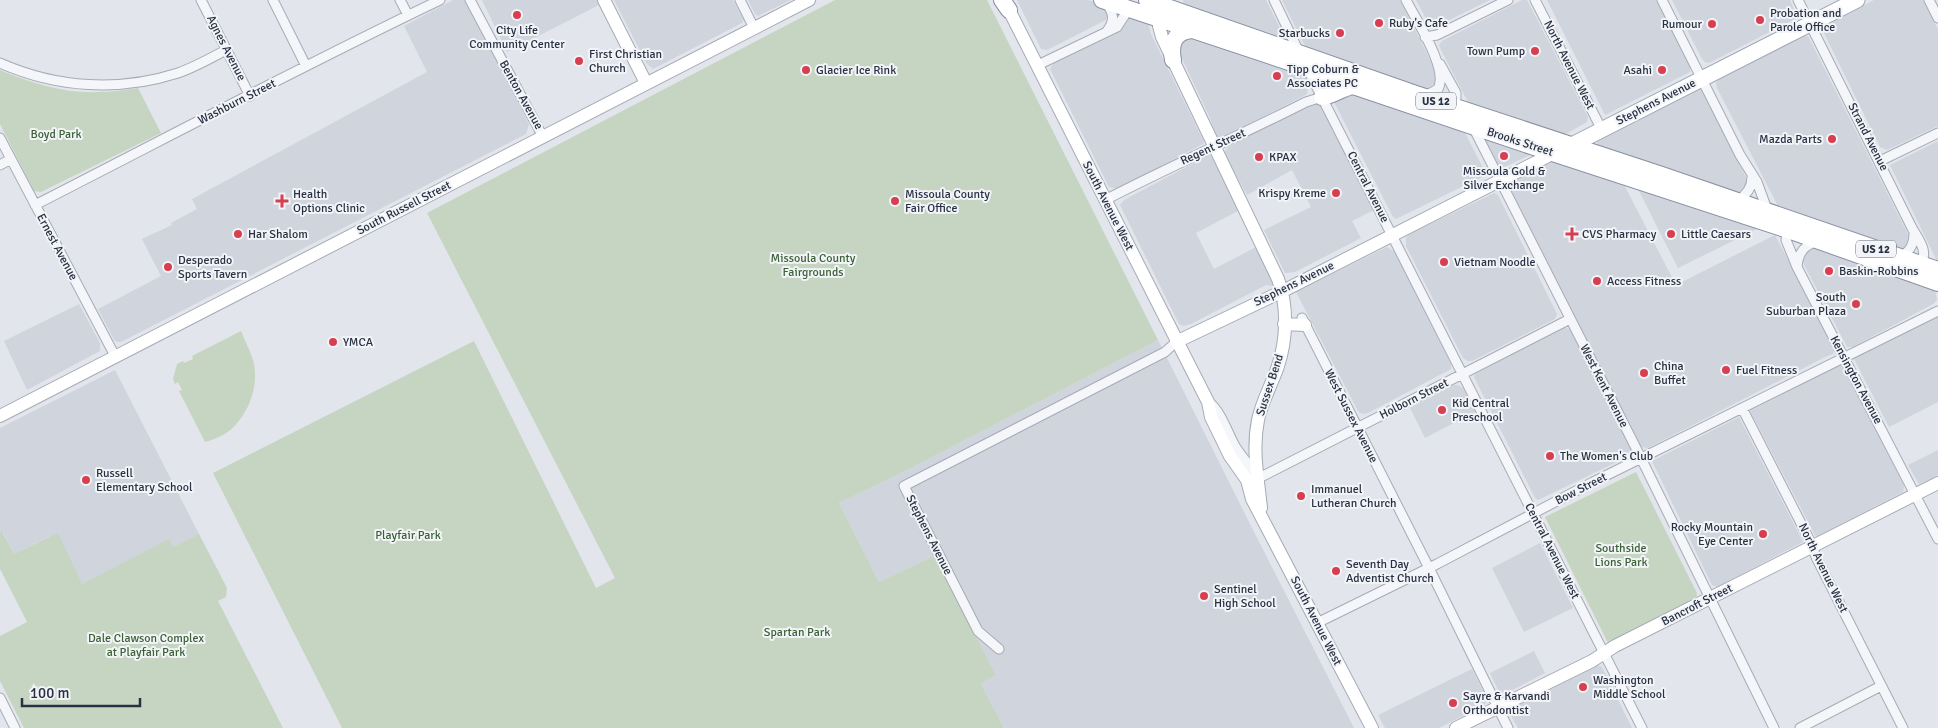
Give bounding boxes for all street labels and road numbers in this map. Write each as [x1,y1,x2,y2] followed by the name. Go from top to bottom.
[203,13,249,83] street label: Agnes Avenue
[1540,18,1598,112] street label: North Avenue West
[496,58,546,132] street label: Benton Avenue
[1614,75,1698,129] street label: Stephens Avenue
[196,76,278,128] street label: Washburn Street
[1416,92,1456,110] road number: US 12
[1844,100,1892,174] street label: Strand Avenue
[1485,124,1555,160] street label: Brooks Street
[1178,125,1248,169] street label: Regent Street
[1344,149,1392,225] street label: Central Avenue
[1079,159,1137,253] street label: South Avenue West
[354,178,454,238] street label: South Russell Street
[33,211,81,283] street label: Ernest Avenue
[1856,240,1896,258] road number: US 12
[1251,258,1337,310] street label: Stephens Avenue
[1826,333,1886,427] street label: Kensington Avenue
[1576,342,1632,430] street label: West Kent Avenue
[1253,352,1287,418] street label: Sussex Bend
[1321,367,1381,465] street label: West Sussex Avenue
[1377,375,1451,423] street label: Holborn Street
[1553,470,1609,508] street label: Bow Street
[902,493,956,577] street label: Stephens Avenue
[1521,500,1583,602] street label: Central Avenue West
[1795,521,1851,615] street label: North Avenue West
[1287,574,1345,668] street label: South Avenue West
[1659,581,1735,629] street label: Bancroft Street

